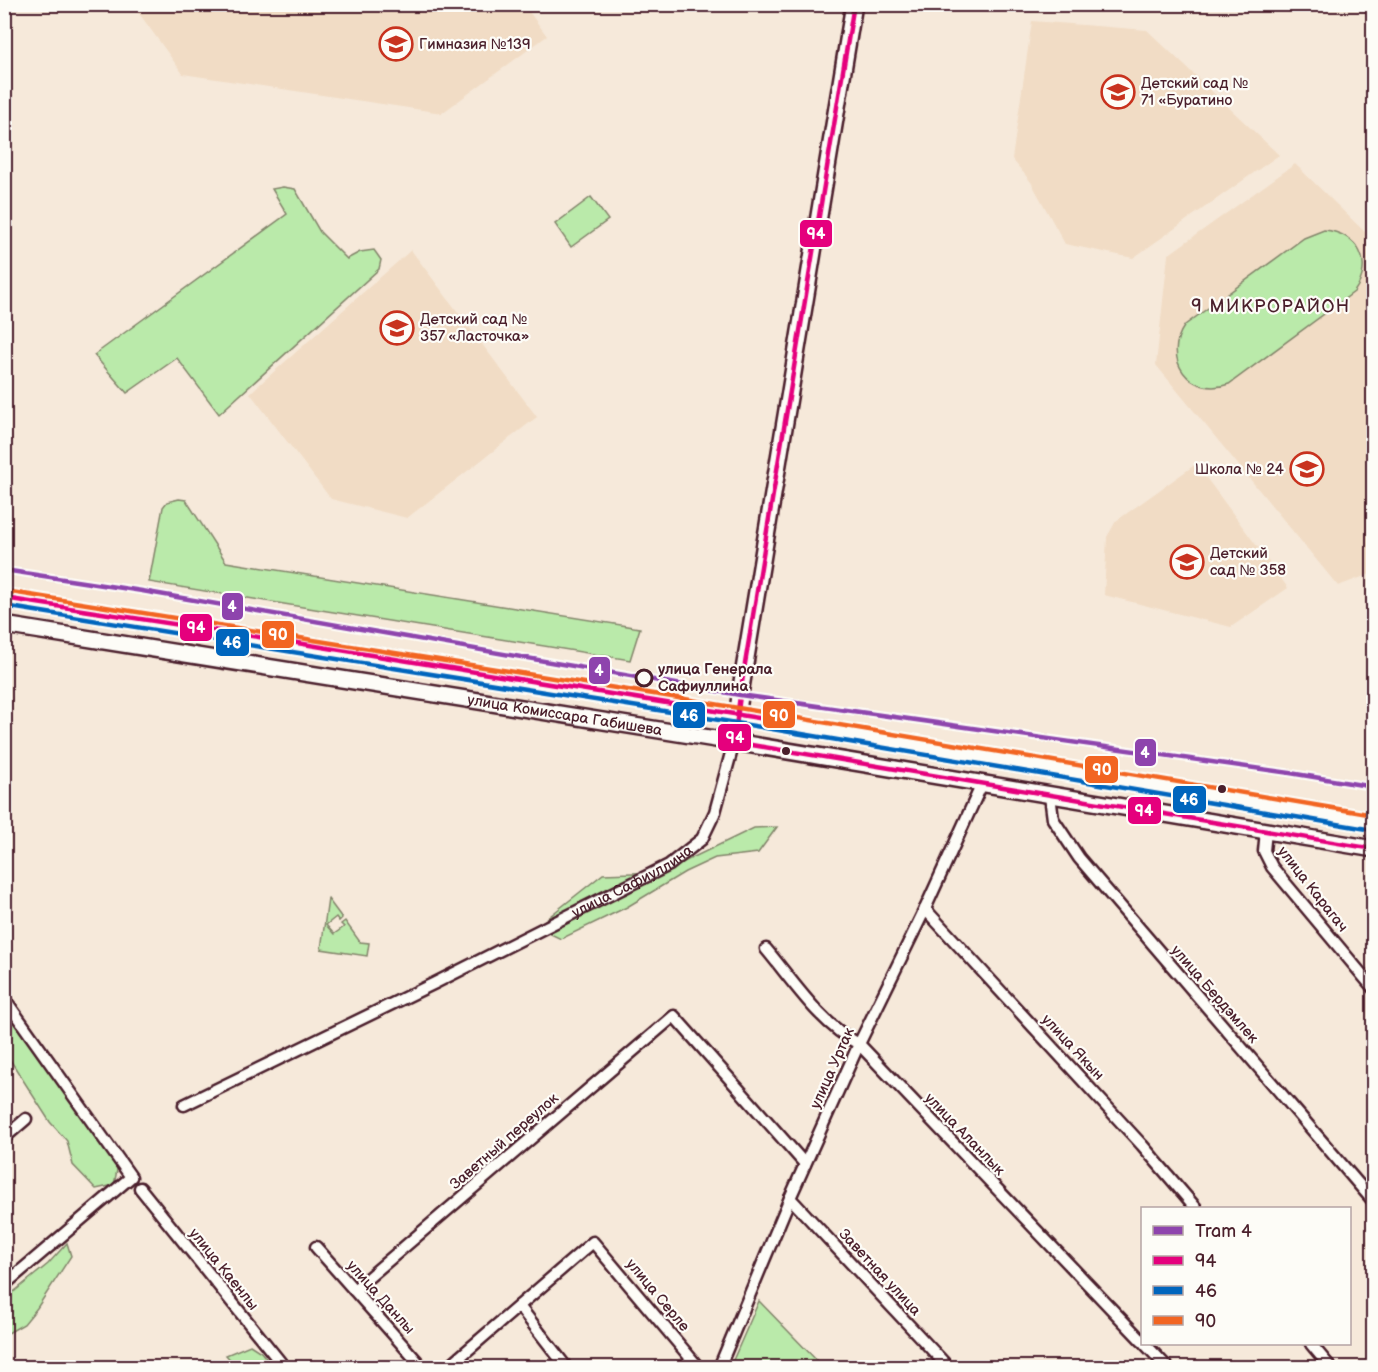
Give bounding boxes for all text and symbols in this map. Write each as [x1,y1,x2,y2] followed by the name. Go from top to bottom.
[378,26,414,62] school or university icon: Гимназия №139
[419,35,531,54] place label: Гимназия №139
[1100,74,1136,110] school or university icon: Детский сад № 71 «Буратино
[1141,74,1248,110] place label: Детский сад № 71 «Буратино
[799,219,833,248] line badge: 94
[807,225,826,244] text: 94
[1191,296,1351,317] district label: 9 МИКРОРАЙОН
[379,310,415,346] school or university icon: Детский сад № 357 «Ласточка»
[420,310,529,346] place label: Детский сад № 357 «Ласточка»
[1289,451,1325,487] school or university icon: Школа № 24
[1195,460,1284,479] place label: Школа № 24
[1169,544,1205,580] school or university icon: Детский сад № 358
[1210,544,1286,580] place label: Детский сад № 358
[221,592,244,621] line badge: 4
[227,598,237,617] text: 4
[179,613,213,642] line badge: 94
[187,619,206,638] text: 94
[261,620,295,649] line badge: 90
[268,626,288,645] text: 90
[215,628,250,657] line badge: 46
[222,634,242,653] text: 46
[588,656,611,685] line badge: 4
[658,660,773,696] place label: улица Генерала Сафиуллина
[594,662,604,681] text: 4
[635,669,653,687] marker: улица Генерала Сафиуллина
[466,690,664,740] street label: улица Комиссара Габишева
[762,700,796,729] line badge: 90
[672,701,706,729] line badge: 46
[679,707,699,726] text: 46
[769,707,789,726] text: 90
[717,723,752,752] line badge: 94
[726,729,745,748] text: 94
[1134,738,1157,767] line badge: 4
[1140,744,1150,763] text: 4
[780,745,792,757] unlabelled marker
[1084,755,1119,784] line badge: 90
[1092,761,1112,780] text: 90
[1216,783,1228,795] unlabelled marker
[1172,785,1207,814] line badge: 46
[1179,791,1199,810] text: 46
[1127,796,1162,825] line badge: 94
[1135,802,1154,821] text: 94
[569,841,697,922] street label: улица Сафиуллина
[1273,843,1352,936] street label: улица Карагач
[1167,941,1262,1047] street label: улица Бердэмлек
[1037,1010,1108,1084] street label: улица Якын
[806,1025,859,1112] street label: улица Уртак
[446,1089,563,1194] street label: Заветный переулок
[920,1089,1009,1180] street label: улица Аланлык
[1141,1207,1351,1345] legend
[1195,1221,1252,1242] text: Tram 4
[185,1224,263,1314] street label: улица Каенлы
[834,1225,925,1320] street label: Заветная улица
[1195,1251,1216,1272] text: 94
[622,1255,694,1336] street label: улица Серле
[343,1256,419,1338] street label: улица Данлы
[1195,1281,1217,1302] text: 46
[1195,1311,1216,1332] text: 90

